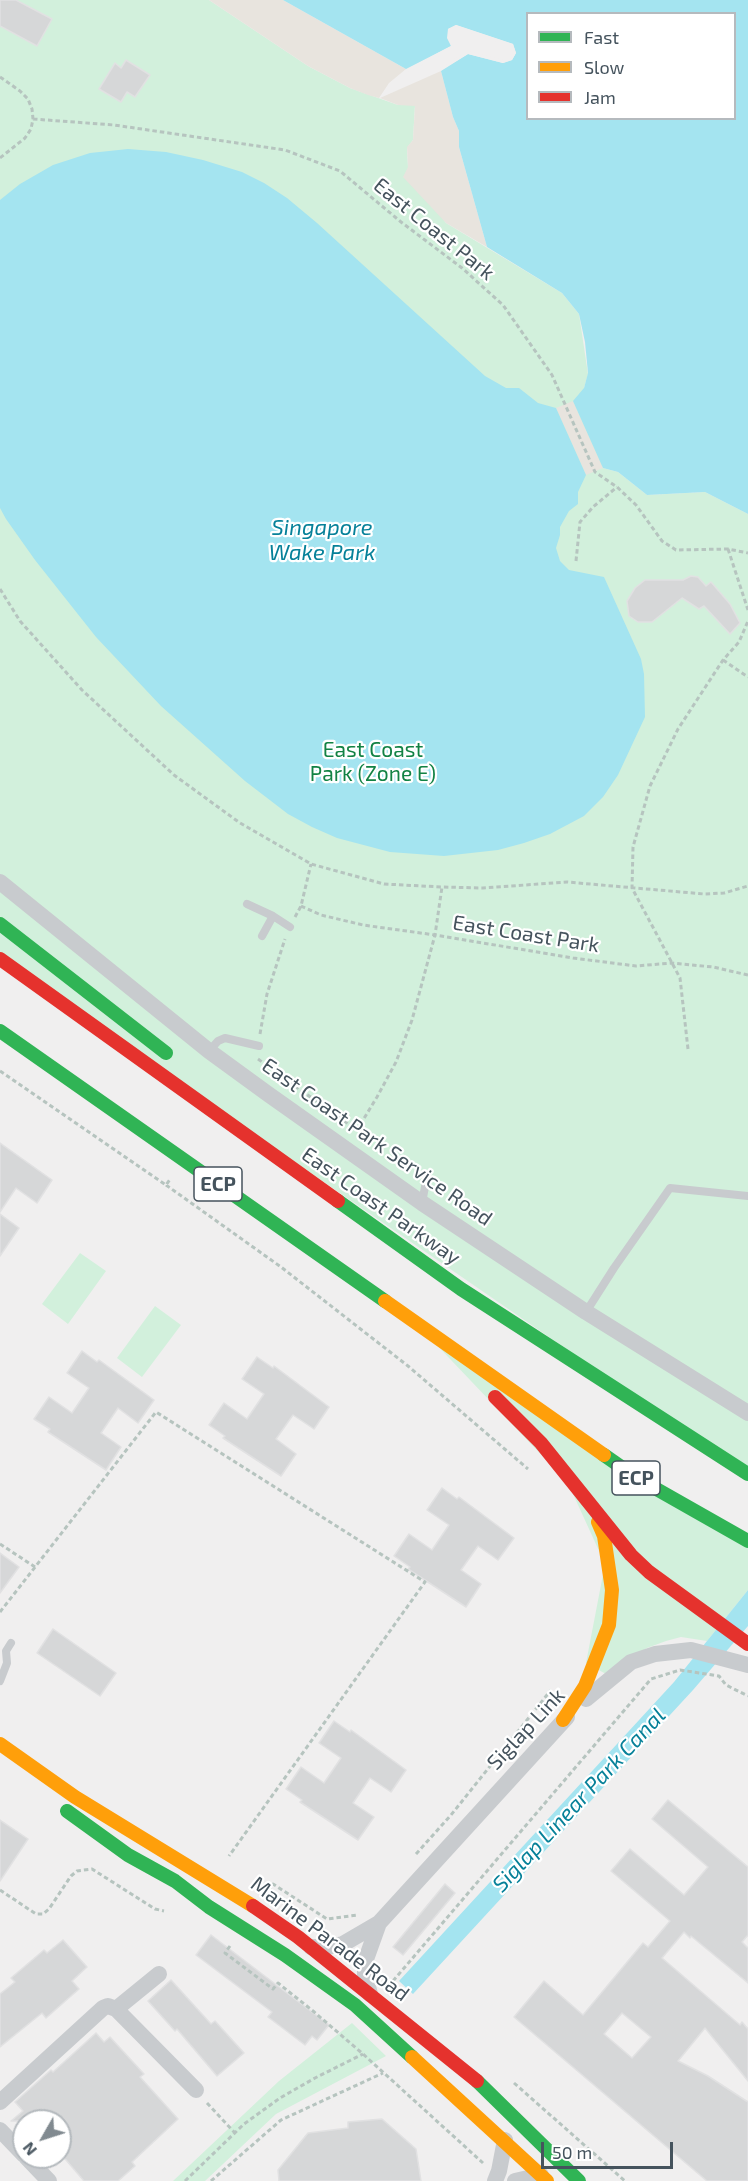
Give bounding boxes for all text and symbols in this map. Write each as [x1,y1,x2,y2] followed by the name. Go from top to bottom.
[526,12,736,120] legend
[584,26,619,48] text: Fast
[584,56,624,78] text: Slow
[584,86,616,108] text: Jam
[368,173,500,285] street label: East Coast Park
[269,515,375,566] water label: Singapore Wake Park
[310,737,436,787] park label: East Coast Park (Zone E)
[451,910,601,958] street label: East Coast Park
[257,1053,497,1231] street label: East Coast Park Service Road
[297,1142,465,1270] street label: East Coast Parkway
[194,1167,242,1201] road number: ECP
[612,1461,660,1495] road number: ECP
[482,1683,570,1775] street label: Siglap Link
[487,1703,671,1897] water label: Siglap Linear Park Canal
[246,1871,414,2007] street label: Marine Parade Road
[12,2109,72,2169] north arrow
[544,2130,676,2168] scale bar
[18,2139,40,2160] text: N
[552,2141,592,2163] text: 50 m

